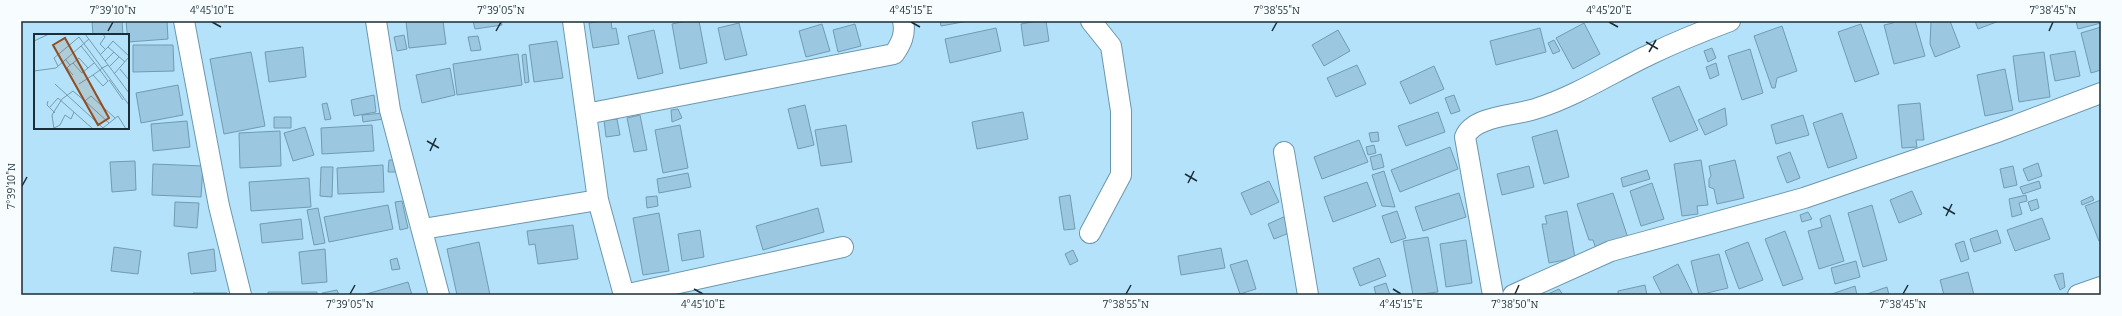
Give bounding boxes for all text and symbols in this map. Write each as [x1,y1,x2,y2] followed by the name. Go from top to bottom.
[90,5,136,17] text: 7°39'10"N
[190,5,234,17] text: 4°45'10"E
[477,5,525,17] text: 7°39'05"N
[890,5,932,17] text: 4°45'15"E
[1254,5,1300,17] text: 7°38'55"N
[1586,5,1632,17] text: 4°45'20"E
[2030,5,2076,17] text: 7°38'45"N
[34,34,129,129] inset map
[6,163,18,209] text: 7°39'10"N
[326,299,374,311] text: 7°39'05"N
[681,299,725,311] text: 4°45'10"E
[1103,299,1149,311] text: 7°38'55"N
[1380,299,1422,311] text: 4°45'15"E
[1491,299,1539,311] text: 7°38'50"N
[1880,299,1926,311] text: 7°38'45"N

